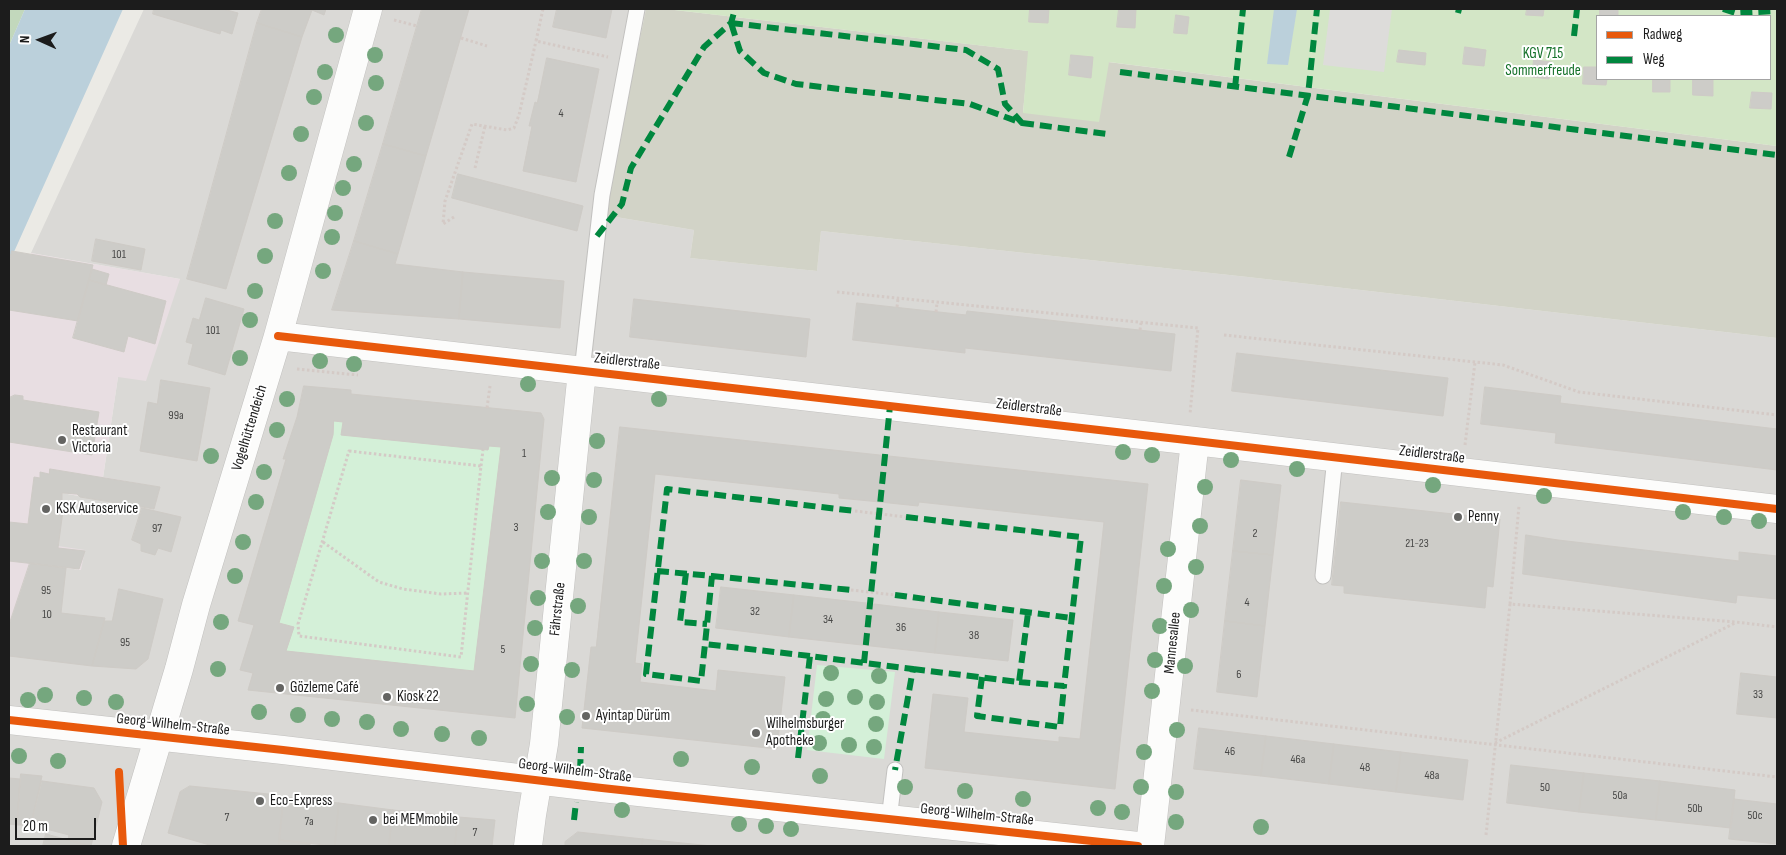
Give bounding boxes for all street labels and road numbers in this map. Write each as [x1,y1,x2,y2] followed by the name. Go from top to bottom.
[593,350,661,374] street label: Zeidlerstraße
[228,383,272,473] street label: Vogelhüttendeich
[995,395,1063,421] street label: Zeidlerstraße
[1398,442,1466,468] street label: Zeidlerstraße
[546,581,570,637] street label: Fährstraße
[1161,611,1185,675] street label: Mannesallee
[115,710,231,740] street label: Georg-Wilhelm-Straße
[517,755,633,787] street label: Georg-Wilhelm-Straße
[919,800,1035,830] street label: Georg-Wilhelm-Straße

